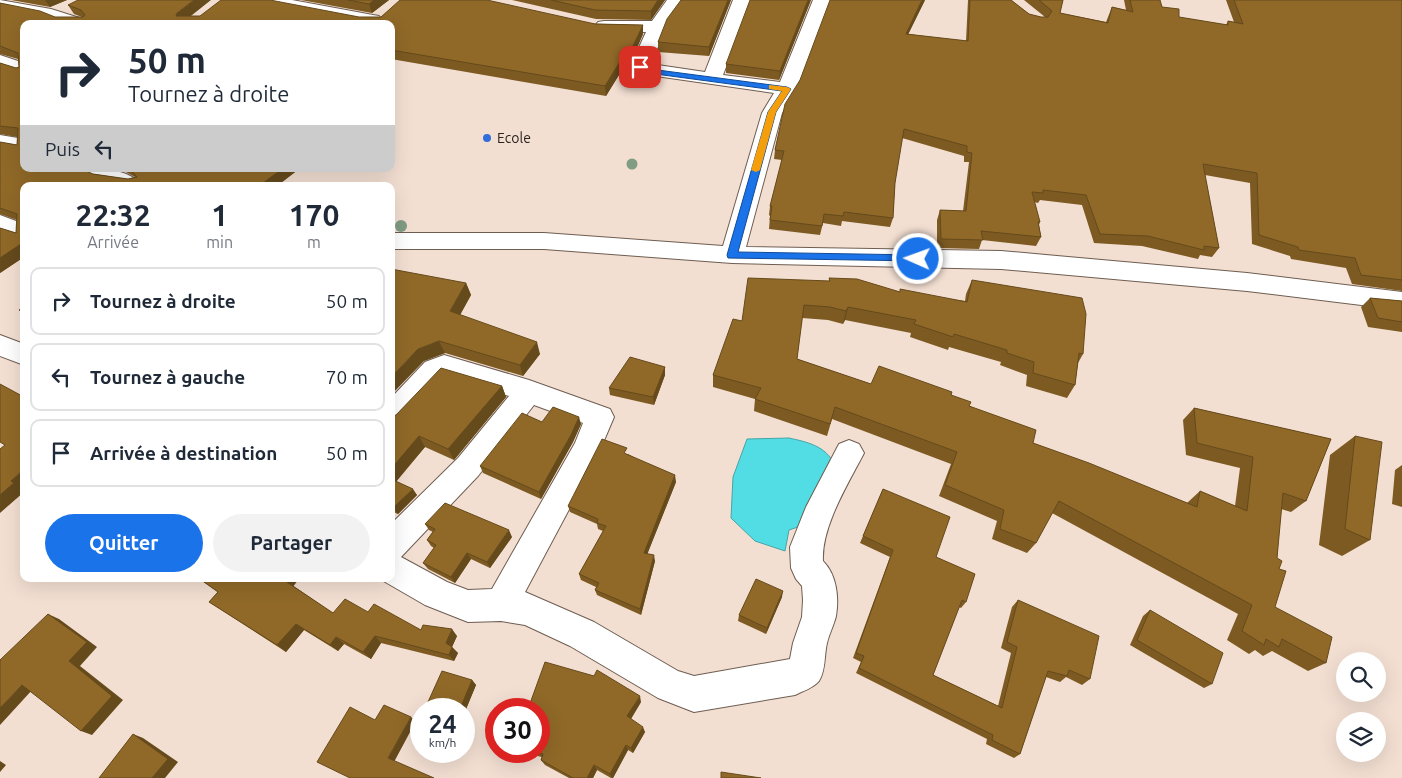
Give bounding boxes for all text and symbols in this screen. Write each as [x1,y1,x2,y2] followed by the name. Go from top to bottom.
[45,40,110,105] icon: right
[128,40,206,80] text: 50 m
[619,46,661,88] pin
[626,53,654,81] icon: arrive
[128,81,289,106] text: Tournez à droite
[497,130,531,146] place label: Ecole
[481,132,493,144] marker: Ecole
[90,135,118,163] icon: left
[45,138,80,160] text: Puis
[76,198,151,232] text: 22:32
[211,198,228,232] text: 1
[289,198,339,232] text: 170
[891,232,943,284] position arrow
[87,233,139,251] text: Arrivée
[206,233,233,251] text: min
[307,233,321,251] text: m
[47,287,75,315] icon: right
[90,290,236,312] text: Tournez à droite
[326,290,368,312] text: 50 m
[47,363,75,391] icon: left
[90,366,245,388] text: Tournez à gauche
[326,366,368,388] text: 70 m
[47,439,75,467] icon: arrive
[90,442,277,464] text: Arrivée à destination
[326,442,368,464] text: 50 m
[45,514,203,572] button: Quitter
[213,514,370,572] button: Partager
[1336,652,1386,762] map controls
[1336,652,1386,702] button: search
[485,698,550,763] speed limit sign: 30
[428,710,457,738] text: 24
[1336,712,1386,762] button: layers
[429,736,456,749] text: km/h

